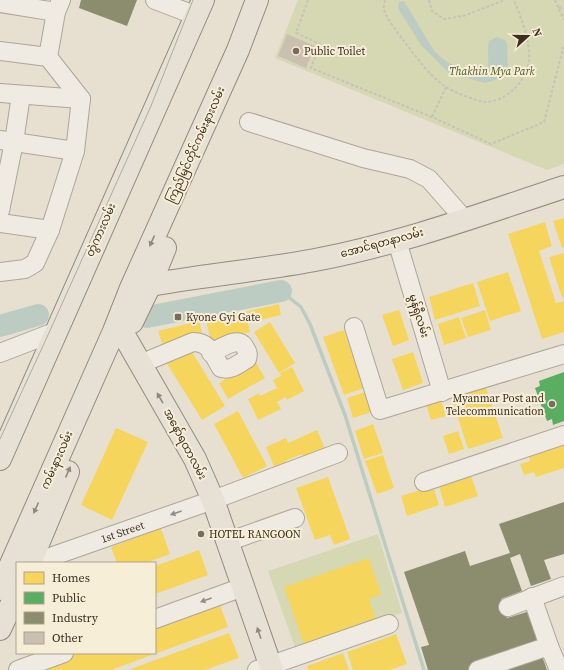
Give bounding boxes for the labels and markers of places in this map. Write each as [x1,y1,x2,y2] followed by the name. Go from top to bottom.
[304,44,365,59] place label: Public Toilet
[291,46,301,56] marker: Public Toilet
[186,310,261,325] place label: Kyone Gyi Gate
[173,312,183,322] marker: Kyone Gyi Gate
[446,391,545,419] place label: Myanmar Post and Telecommunication
[547,399,557,409] marker: Myanmar Post and Telecommunication
[209,527,301,542] place label: HOTEL RANGOON
[196,529,206,539] marker: HOTEL RANGOON

